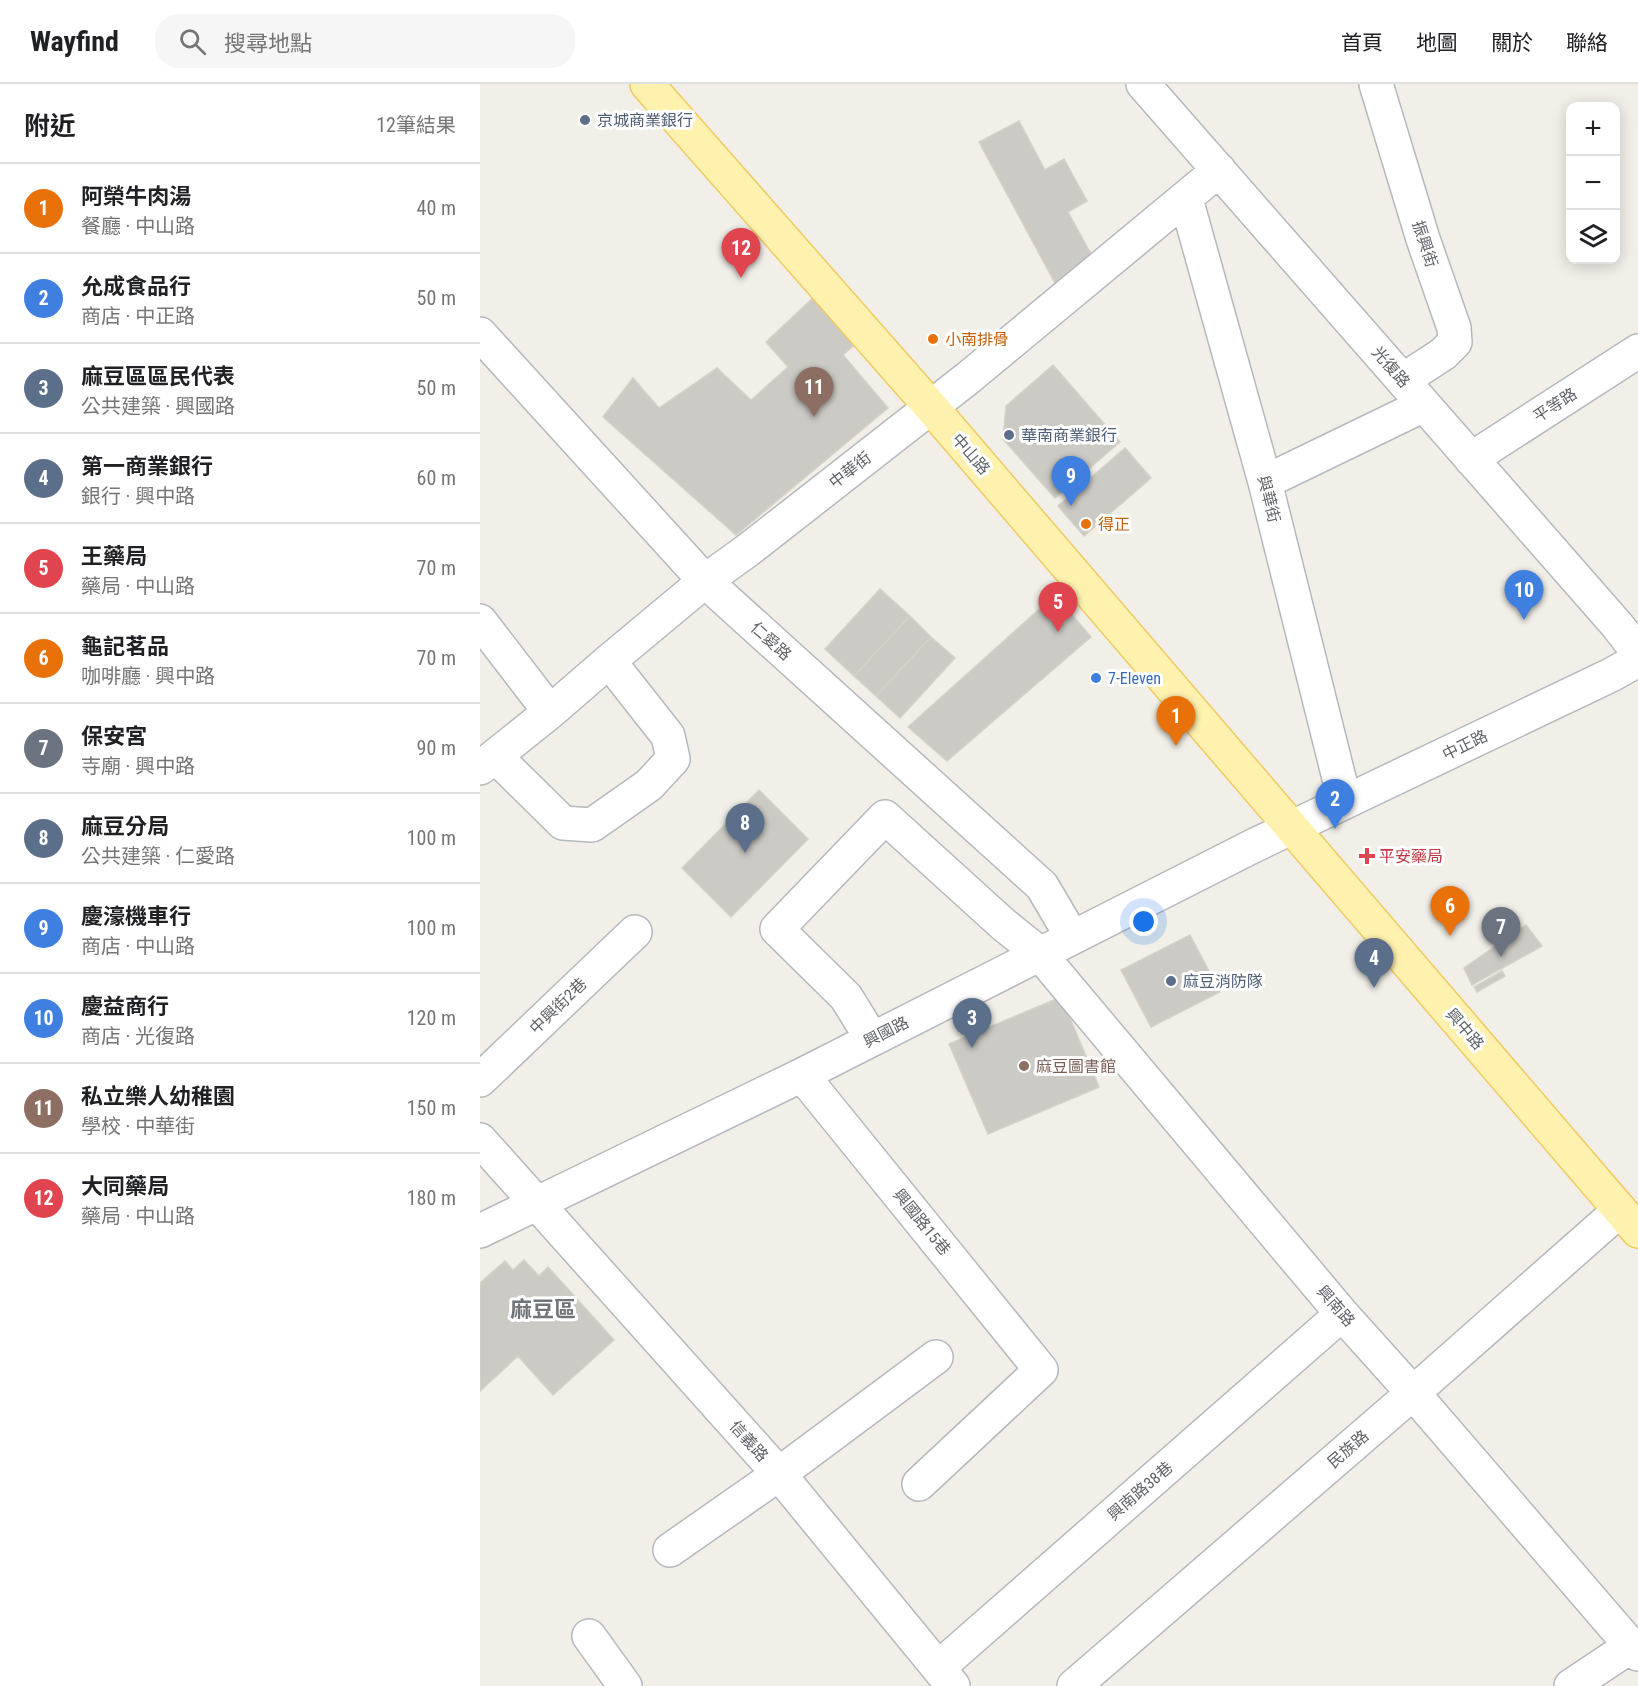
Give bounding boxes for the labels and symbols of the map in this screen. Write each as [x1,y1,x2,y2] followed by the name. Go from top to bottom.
[597,111,693,130] place label: 京城商業銀行
[578,113,592,127] marker: 京城商業銀行
[1409,218,1441,270] street label: 振興街
[722,228,760,278] pin: 12
[945,330,1009,349] place label: 小南排骨
[926,332,940,346] marker: 小南排骨
[1368,343,1414,391] street label: 光復路
[794,368,834,417] pin: 11
[1530,384,1580,426] street label: 平等路
[1021,426,1117,445] place label: 華南商業銀行
[1002,428,1016,442] marker: 華南商業銀行
[948,430,994,478] street label: 中山路
[825,448,875,492] street label: 中華街
[1052,456,1090,506] pin: 9
[1254,473,1284,525] street label: 與華街
[1098,515,1130,534] place label: 得正
[1079,517,1093,531] marker: 得正
[1504,570,1544,620] pin: 10
[1038,582,1078,632] pin: 5
[747,618,795,664] street label: 仁愛路
[1108,669,1161,688] place label: 7-Eleven
[1089,671,1103,685] marker: 7-Eleven
[1156,696,1196,746] pin: 1
[1439,726,1491,764] street label: 中正路
[1316,780,1354,829] pin: 2
[726,804,764,853] pin: 8
[1379,847,1443,866] place label: 平安藥局
[1360,849,1374,863] marker: 平安藥局
[1430,886,1470,936] pin: 6
[1129,907,1158,936] your location
[1482,908,1520,957] pin: 7
[1354,938,1394,988] pin: 4
[1183,972,1263,991] place label: 麻豆消防隊
[526,974,590,1038] street label: 中興街2巷
[1164,974,1178,988] marker: 麻豆消防隊
[952,998,992,1048] pin: 3
[1442,1005,1488,1053] street label: 興中路
[860,1013,912,1051] street label: 興國路
[1036,1057,1116,1076] place label: 麻豆圖書館
[1017,1059,1031,1073] marker: 麻豆圖書館
[890,1185,954,1259] street label: 興國路15巷
[1313,1282,1359,1330] street label: 興南路
[510,1297,576,1322] district label: 麻豆區
[726,1417,772,1465] street label: 信義路
[1324,1426,1372,1472] street label: 民族路
[1104,1458,1176,1524] street label: 興南路38巷

